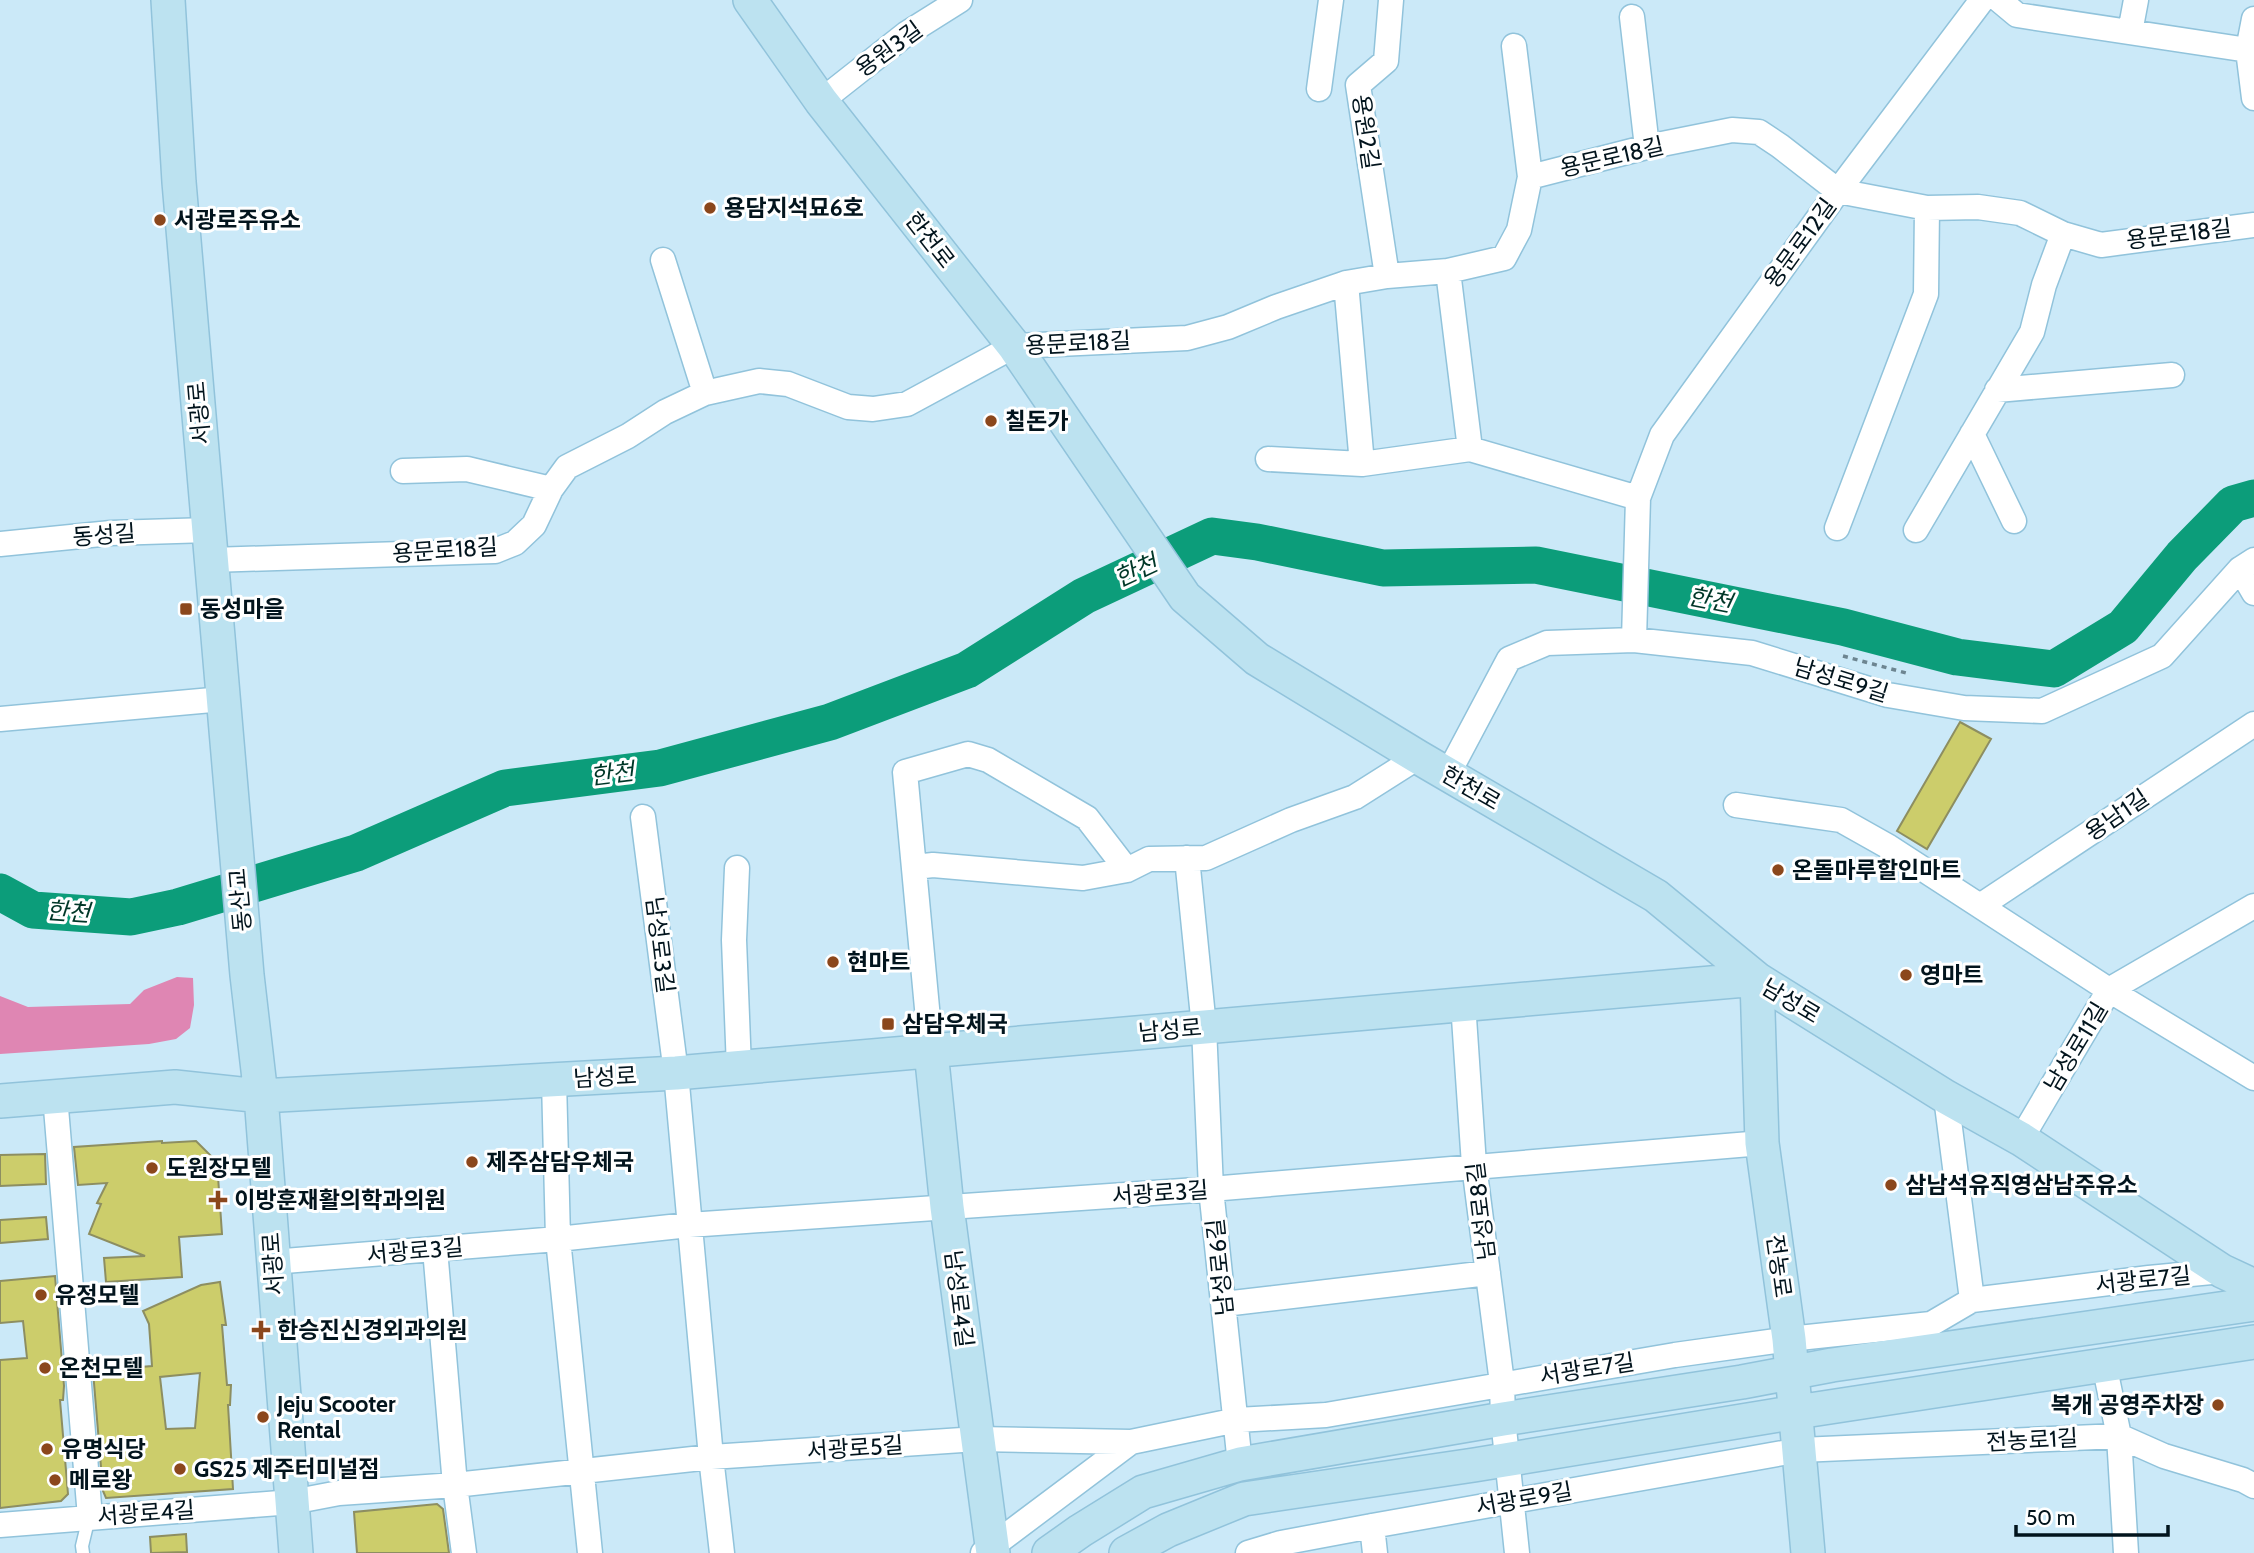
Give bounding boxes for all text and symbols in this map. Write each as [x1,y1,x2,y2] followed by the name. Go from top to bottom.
[850,15,928,83] street label: 용원3길
[1347,93,1385,171] street label: 용원2길
[1557,131,1667,183] street label: 용문로18길
[1758,193,1842,293] street label: 용문로12길
[724,194,864,222] place label: 용담지석묘6호
[702,200,718,216] marker: 용담지석묘6호
[174,206,301,234] place label: 서광로주유소
[899,206,961,274] street label: 한천로
[152,212,168,228] marker: 서광로주유소
[2125,214,2233,254] street label: 용문로18길
[1024,326,1132,360] street label: 용문로18길
[182,380,216,446] street label: 서광로
[1005,407,1068,435] place label: 칠돈가
[983,413,999,429] marker: 칠돈가
[71,519,137,551] street label: 동성길
[391,532,499,568] street label: 용문로18길
[1110,547,1165,593] water label: 한천
[1686,581,1737,619] water label: 한천
[200,595,285,623] place label: 동성마을
[178,601,194,617] marker: 동성마을
[1790,652,1892,708] street label: 남성로9길
[588,756,639,791] water label: 한천
[1437,760,1505,816] street label: 한천로
[2080,784,2154,846] street label: 용남1길
[1792,856,1961,884] place label: 온돌마루할인마트
[1770,862,1786,878] marker: 온돌마루할인마트
[223,867,257,933] street label: 동산교
[45,895,94,928] water label: 한천
[640,895,680,995] street label: 남성로3길
[847,948,910,976] place label: 현마트
[825,954,841,970] marker: 현마트
[1920,961,1983,989] place label: 영마트
[1898,967,1914,983] marker: 영마트
[1757,973,1825,1029] street label: 남성로
[2038,997,2114,1097] street label: 남성로11길
[902,1010,1008,1038] place label: 삼담우체국
[1137,1013,1203,1047] street label: 남성로
[880,1016,896,1032] marker: 삼담우체국
[573,1061,637,1093] street label: 남성로
[486,1148,634,1176] place label: 제주삼담우체국
[166,1154,272,1182] place label: 도원장모텔
[464,1154,480,1170] marker: 제주삼담우체국
[144,1160,160,1176] marker: 도원장모텔
[1461,1160,1501,1262] street label: 남성로8길
[1905,1171,2138,1199] place label: 삼남석유직영삼남주유소
[1111,1176,1209,1210] street label: 서광로3길
[1883,1177,1899,1193] marker: 삼남석유직영삼남주유소
[234,1186,446,1214] place label: 이방훈재활의학과의원
[208,1190,228,1210] marker: 이방훈재활의학과의원
[1201,1217,1239,1317] street label: 남성로6길
[257,1231,289,1297] street label: 서광로
[365,1233,465,1269] street label: 서광로3길
[1761,1233,1797,1299] street label: 전농로
[939,1249,979,1349] street label: 남성로4길
[2094,1261,2192,1299] street label: 서광로7길
[55,1281,140,1309] place label: 유정모텔
[33,1287,49,1303] marker: 유정모텔
[277,1316,467,1344] place label: 한승진신경외과의원
[251,1320,271,1340] marker: 한승진신경외과의원
[1537,1348,1637,1390] street label: 서광로7길
[59,1354,144,1382] place label: 온천모텔
[37,1360,53,1376] marker: 온천모텔
[276,1390,396,1444] place label: Jeju Scooter Rental
[2051,1391,2204,1419] place label: 복개 공영주차장
[2210,1397,2226,1413] marker: 복개 공영주차장
[255,1409,271,1425] marker: Jeju Scooter Rental
[1985,1424,2079,1456] street label: 전농로1길
[806,1431,904,1465] street label: 서광로5길
[61,1435,146,1463] place label: 유명식당
[39,1441,55,1457] marker: 유명식당
[194,1455,379,1483] place label: GS25 제주터미널점
[172,1461,188,1477] marker: GS25 제주터미널점
[69,1466,132,1494] place label: 메로왕
[47,1472,63,1488] marker: 메로왕
[1473,1477,1575,1521] street label: 서광로9길
[2016,1494,2168,1538] scale bar
[96,1496,196,1530] street label: 서광로4길
[2026,1505,2075,1530] text: 50 m

